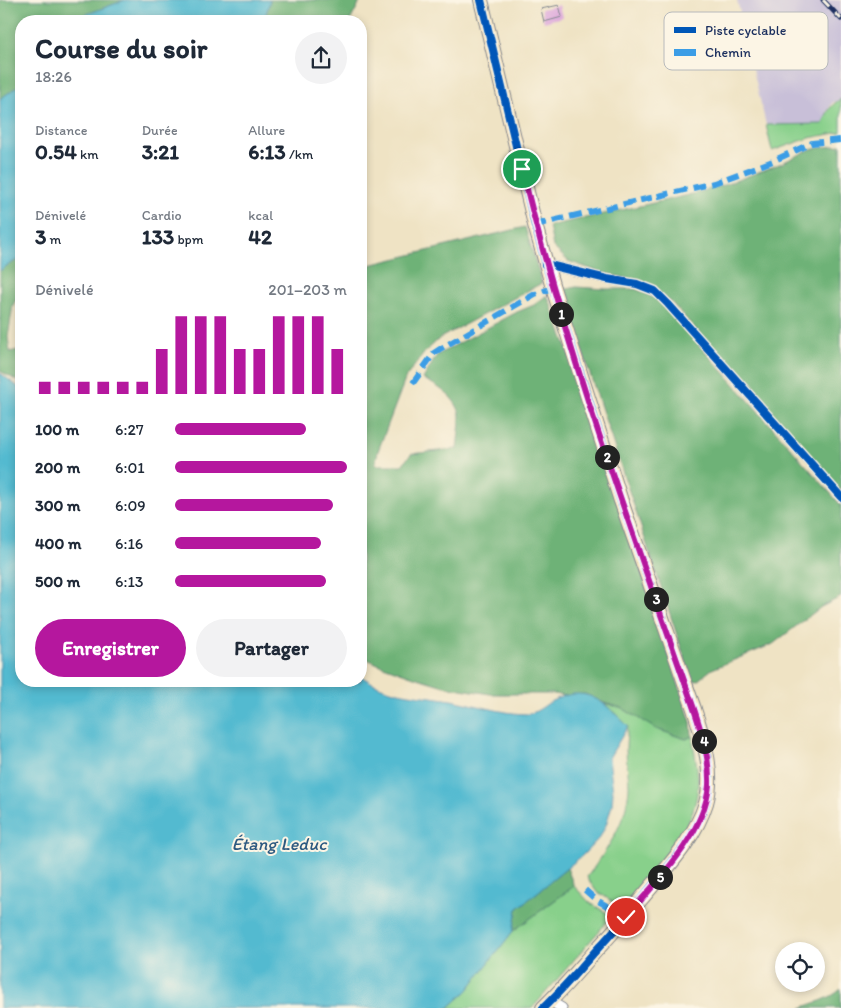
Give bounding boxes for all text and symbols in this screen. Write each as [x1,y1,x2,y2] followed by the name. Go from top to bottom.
[664,12,828,70] legend
[705,22,787,39] text: Piste cyclable
[35,31,207,65] text: Course du soir
[295,32,347,84] button: share
[705,44,751,61] text: Chemin
[35,67,72,86] text: 18:26
[35,122,87,139] text: Distance
[142,122,178,139] text: Durée
[248,122,285,139] text: Allure
[35,139,77,164] text: 0.54
[142,139,179,164] text: 3:21
[248,139,286,164] text: 6:13
[77,146,98,163] text: km
[286,146,313,163] text: /km
[501,148,543,190] pin
[508,155,536,183] icon: arrive
[35,207,86,224] text: Dénivelé
[142,207,182,224] text: Cardio
[248,207,273,224] text: kcal
[35,224,46,249] text: 3
[142,224,174,249] text: 133
[248,224,272,249] text: 42
[46,231,61,248] text: m
[174,231,203,248] text: bpm
[35,280,94,299] text: Dénivelé
[268,280,347,299] text: 201–203 m
[548,302,574,326] pin: 1
[558,306,565,323] text: 1
[35,420,79,439] text: 100 m
[115,420,144,439] text: 6:27
[594,444,620,470] pin: 2
[604,449,611,466] text: 2
[35,458,80,477] text: 200 m
[115,458,145,477] text: 6:01
[35,496,81,515] text: 300 m
[115,496,146,515] text: 6:09
[35,534,81,553] text: 400 m
[115,534,143,553] text: 6:16
[35,572,80,591] text: 500 m
[115,572,144,591] text: 6:13
[644,586,668,612] pin: 3
[653,591,660,608] text: 3
[35,619,186,677] button: Enregistrer
[196,619,347,677] button: Partager
[692,728,716,754] pin: 4
[700,733,709,750] text: 4
[232,833,328,855] water label: Étang Leduc
[648,864,672,890] pin: 5
[657,869,664,886] text: 5
[605,896,647,938] pin
[612,903,640,931] icon: check
[775,942,825,992] map controls
[775,942,825,992] button: locate

